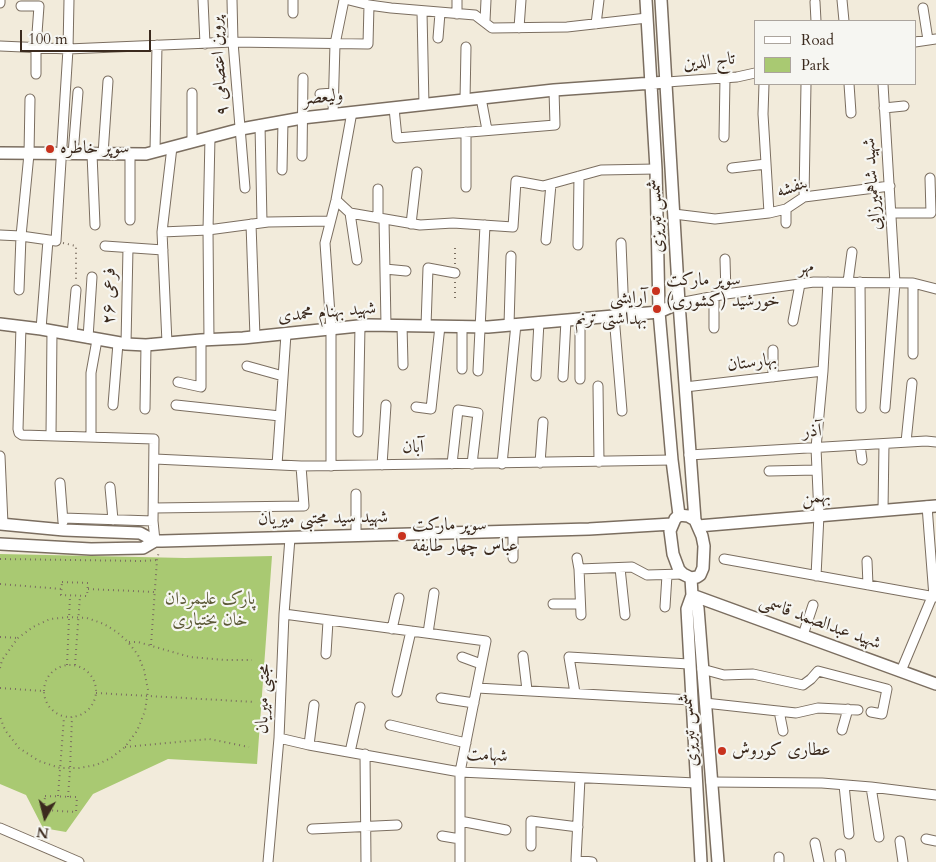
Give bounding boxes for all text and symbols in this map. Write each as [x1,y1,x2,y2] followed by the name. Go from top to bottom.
[206,16,234,116] street label: پروین اعتصامی ۹
[22,20,154,52] scale bar
[754,20,916,85] legend
[28,29,68,49] text: 100 m
[801,30,834,50] text: Road
[682,49,736,75] street label: تاج الدین
[801,55,830,75] text: Park
[302,85,344,111] street label: ولیعصر
[859,137,887,231] street label: شهید شاهمیرزایی
[60,138,129,160] place label: سوپر خاطره
[44,143,56,155] marker: سوپر خاطره
[774,172,810,204] street label: بنفشه
[644,179,670,253] street label: شمس تبریزی
[797,257,815,279] street label: مهر
[99,267,121,325] street label: فرعی ۲۶
[666,270,780,312] place label: سوپر مارکت خورشید (کشوری)
[650,285,662,297] marker: سوپر مارکت خورشید (کشوری)
[575,288,647,330] place label: آرایشی بهداشتی ترنم
[277,298,377,328] street label: شهید بهنام محمدی
[651,303,663,315] marker: آرایشی بهداشتی ترنم
[726,349,778,377] street label: بهارستان
[802,421,822,443] street label: آذر
[402,437,424,459] street label: آبان
[801,486,831,510] street label: بهمن
[258,507,388,531] street label: شهید سید مجتبی میریان
[412,515,518,558] place label: سوپر مارکت عباس چهار طایفه
[396,530,408,542] marker: سوپر مارکت عباس چهار طایفه
[165,589,255,632] park label: پارک علیمردان خان بختیاری
[756,591,884,655] street label: شهید عبدالصمد قاسمی
[252,664,276,734] street label: مجتبی میریان
[676,692,704,768] street label: شمس تبریزی
[732,740,831,762] place label: عطاری کوروش
[466,744,508,768] street label: شهامت
[716,745,728,757] marker: عطاری کوروش
[20,792,70,842] north arrow
[36,822,50,843] text: N

